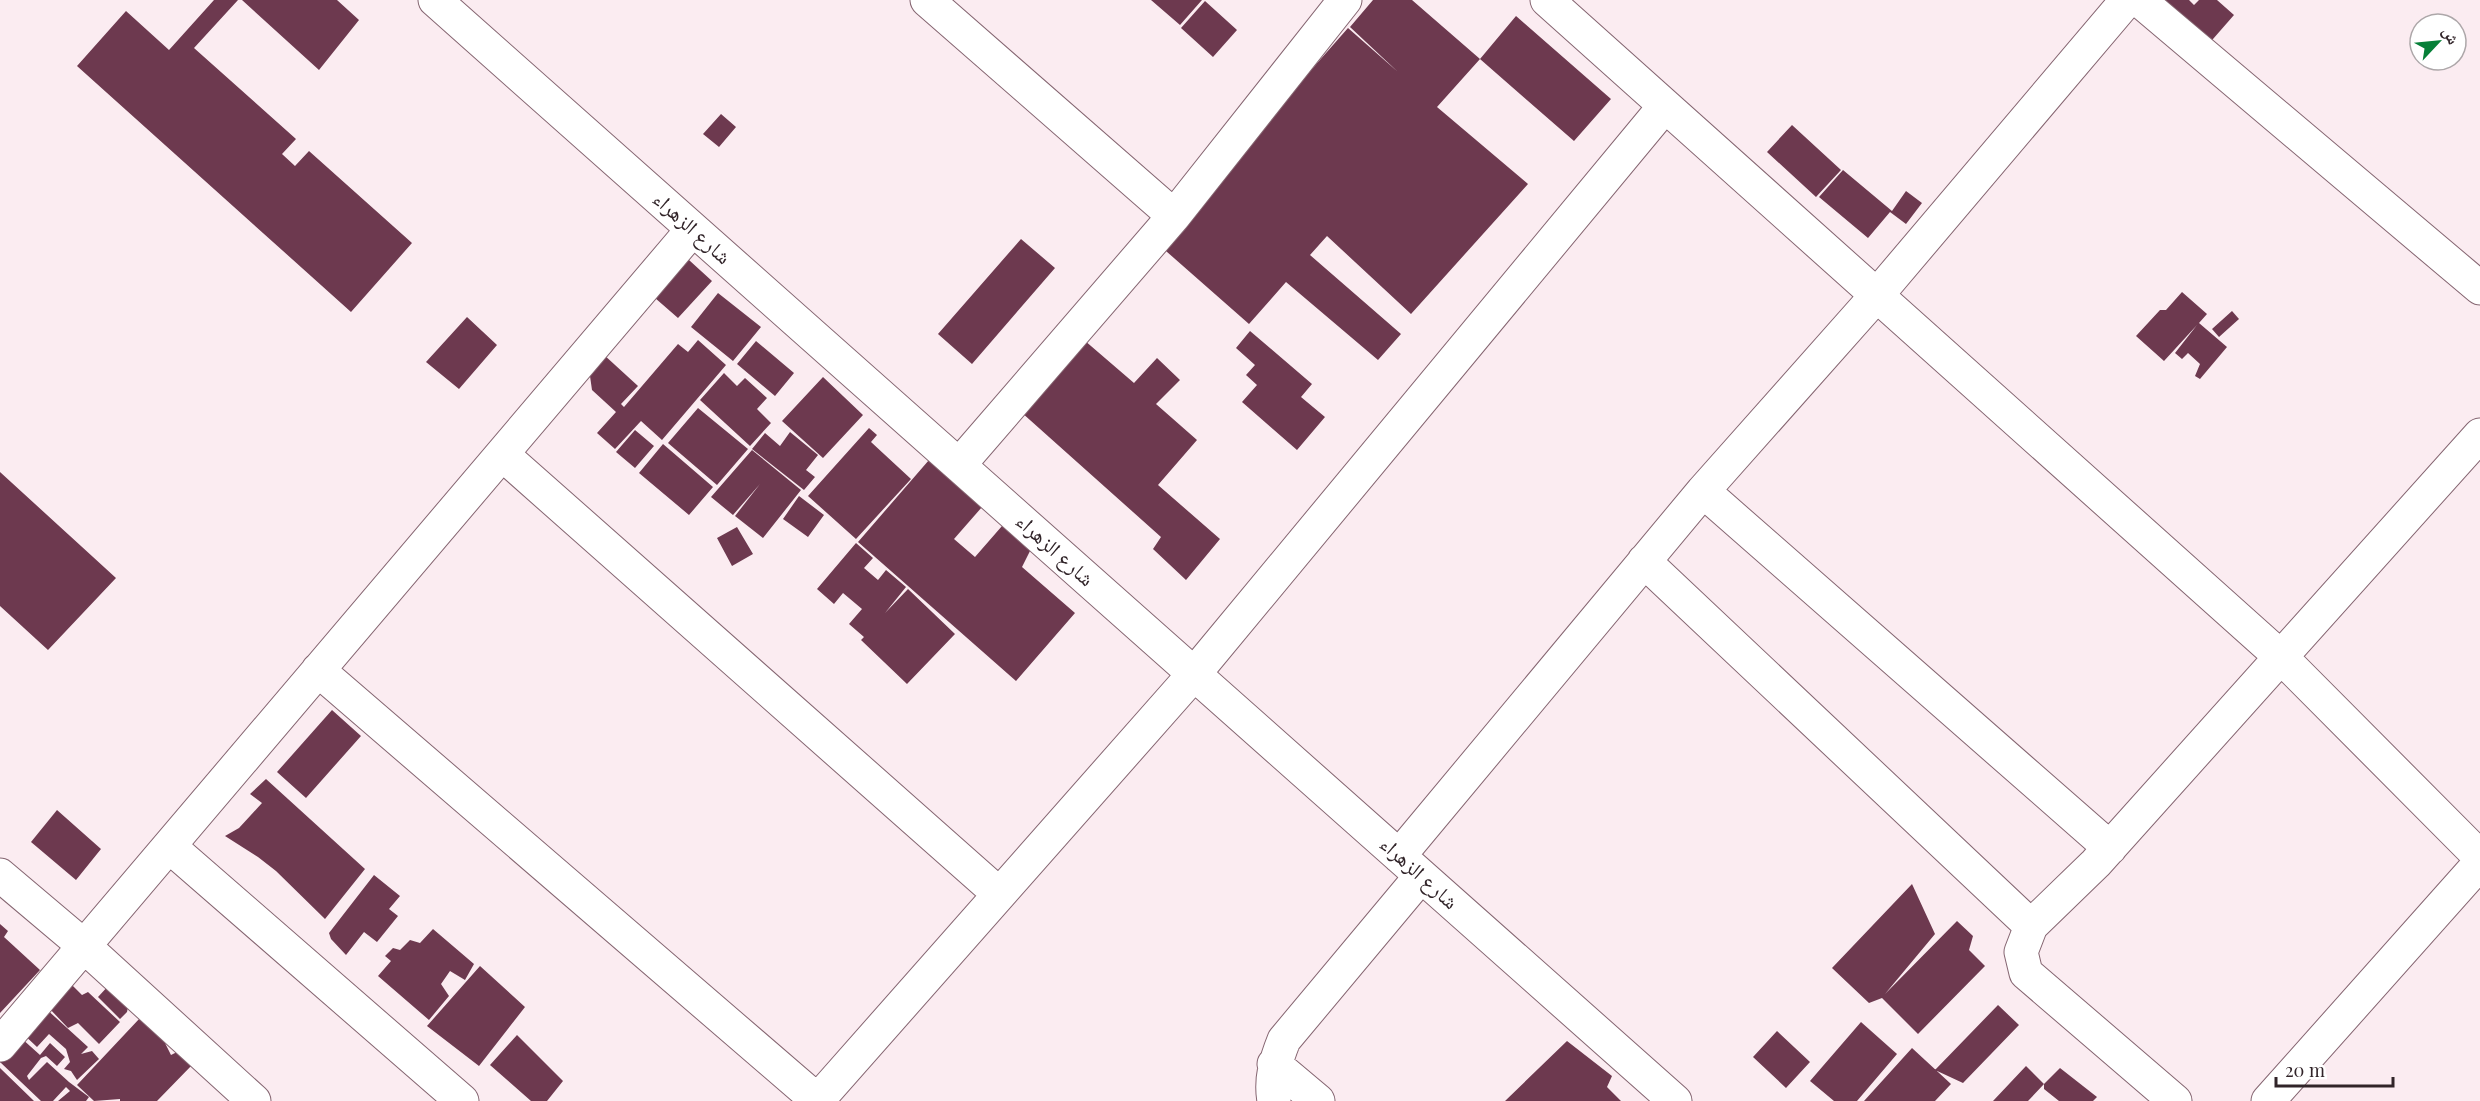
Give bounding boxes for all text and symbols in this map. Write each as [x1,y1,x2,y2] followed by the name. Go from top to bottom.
[2408,12,2468,72] north arrow
[2439,23,2465,47] text: ش
[647,184,739,270] street label: شارع الزهراء
[1010,506,1102,592] street label: شارع الزهراء
[1374,829,1466,915] street label: شارع الزهراء
[2276,1050,2393,1088] scale bar
[2285,1058,2325,1082] text: 20 m

